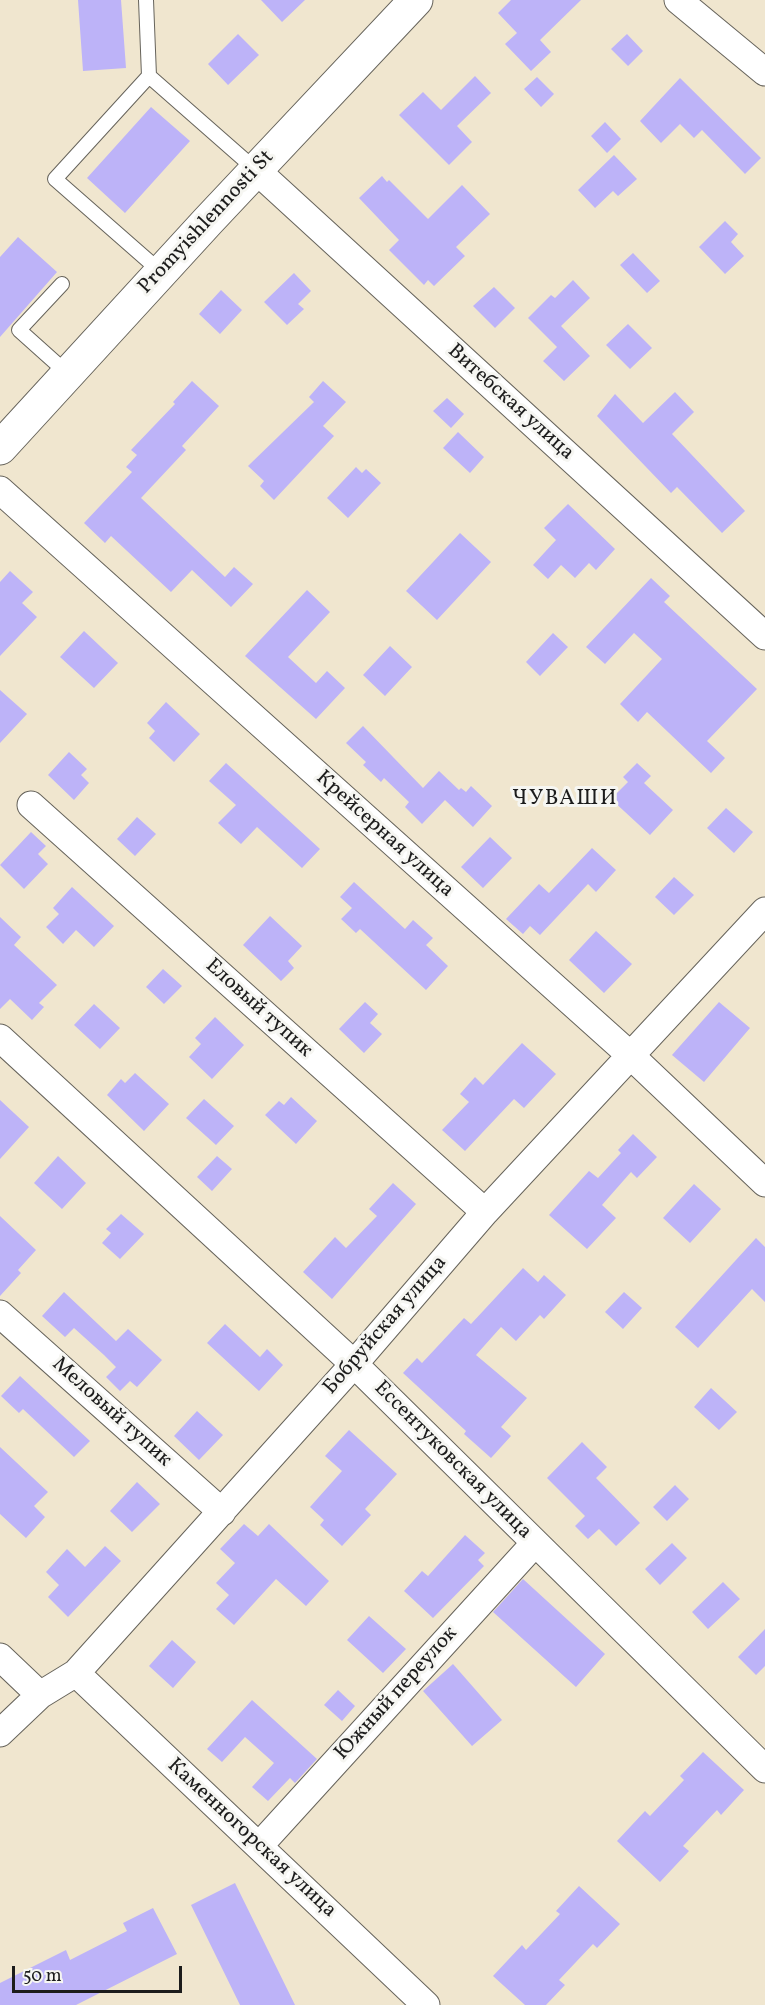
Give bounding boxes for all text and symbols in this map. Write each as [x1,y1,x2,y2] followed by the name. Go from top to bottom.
[134,146,280,300] street label: Promyishlennosti St
[441,339,579,467] street label: Витебская улица
[310,766,458,904] street label: Крейсерная улица
[512,787,618,813] district label: ЧУВАШИ
[199,954,317,1064] street label: Еловый тупик
[319,1251,453,1401] street label: Бобруйская улица
[46,1353,176,1473] street label: Меловый тупик
[368,1377,536,1545] street label: Ессентуковская улица
[330,1622,464,1766] street label: Южный переулок
[161,1754,341,1924] street label: Каменногорская улица
[15,1954,184,1992] scale bar
[23,1964,62,1989] text: 50 m

